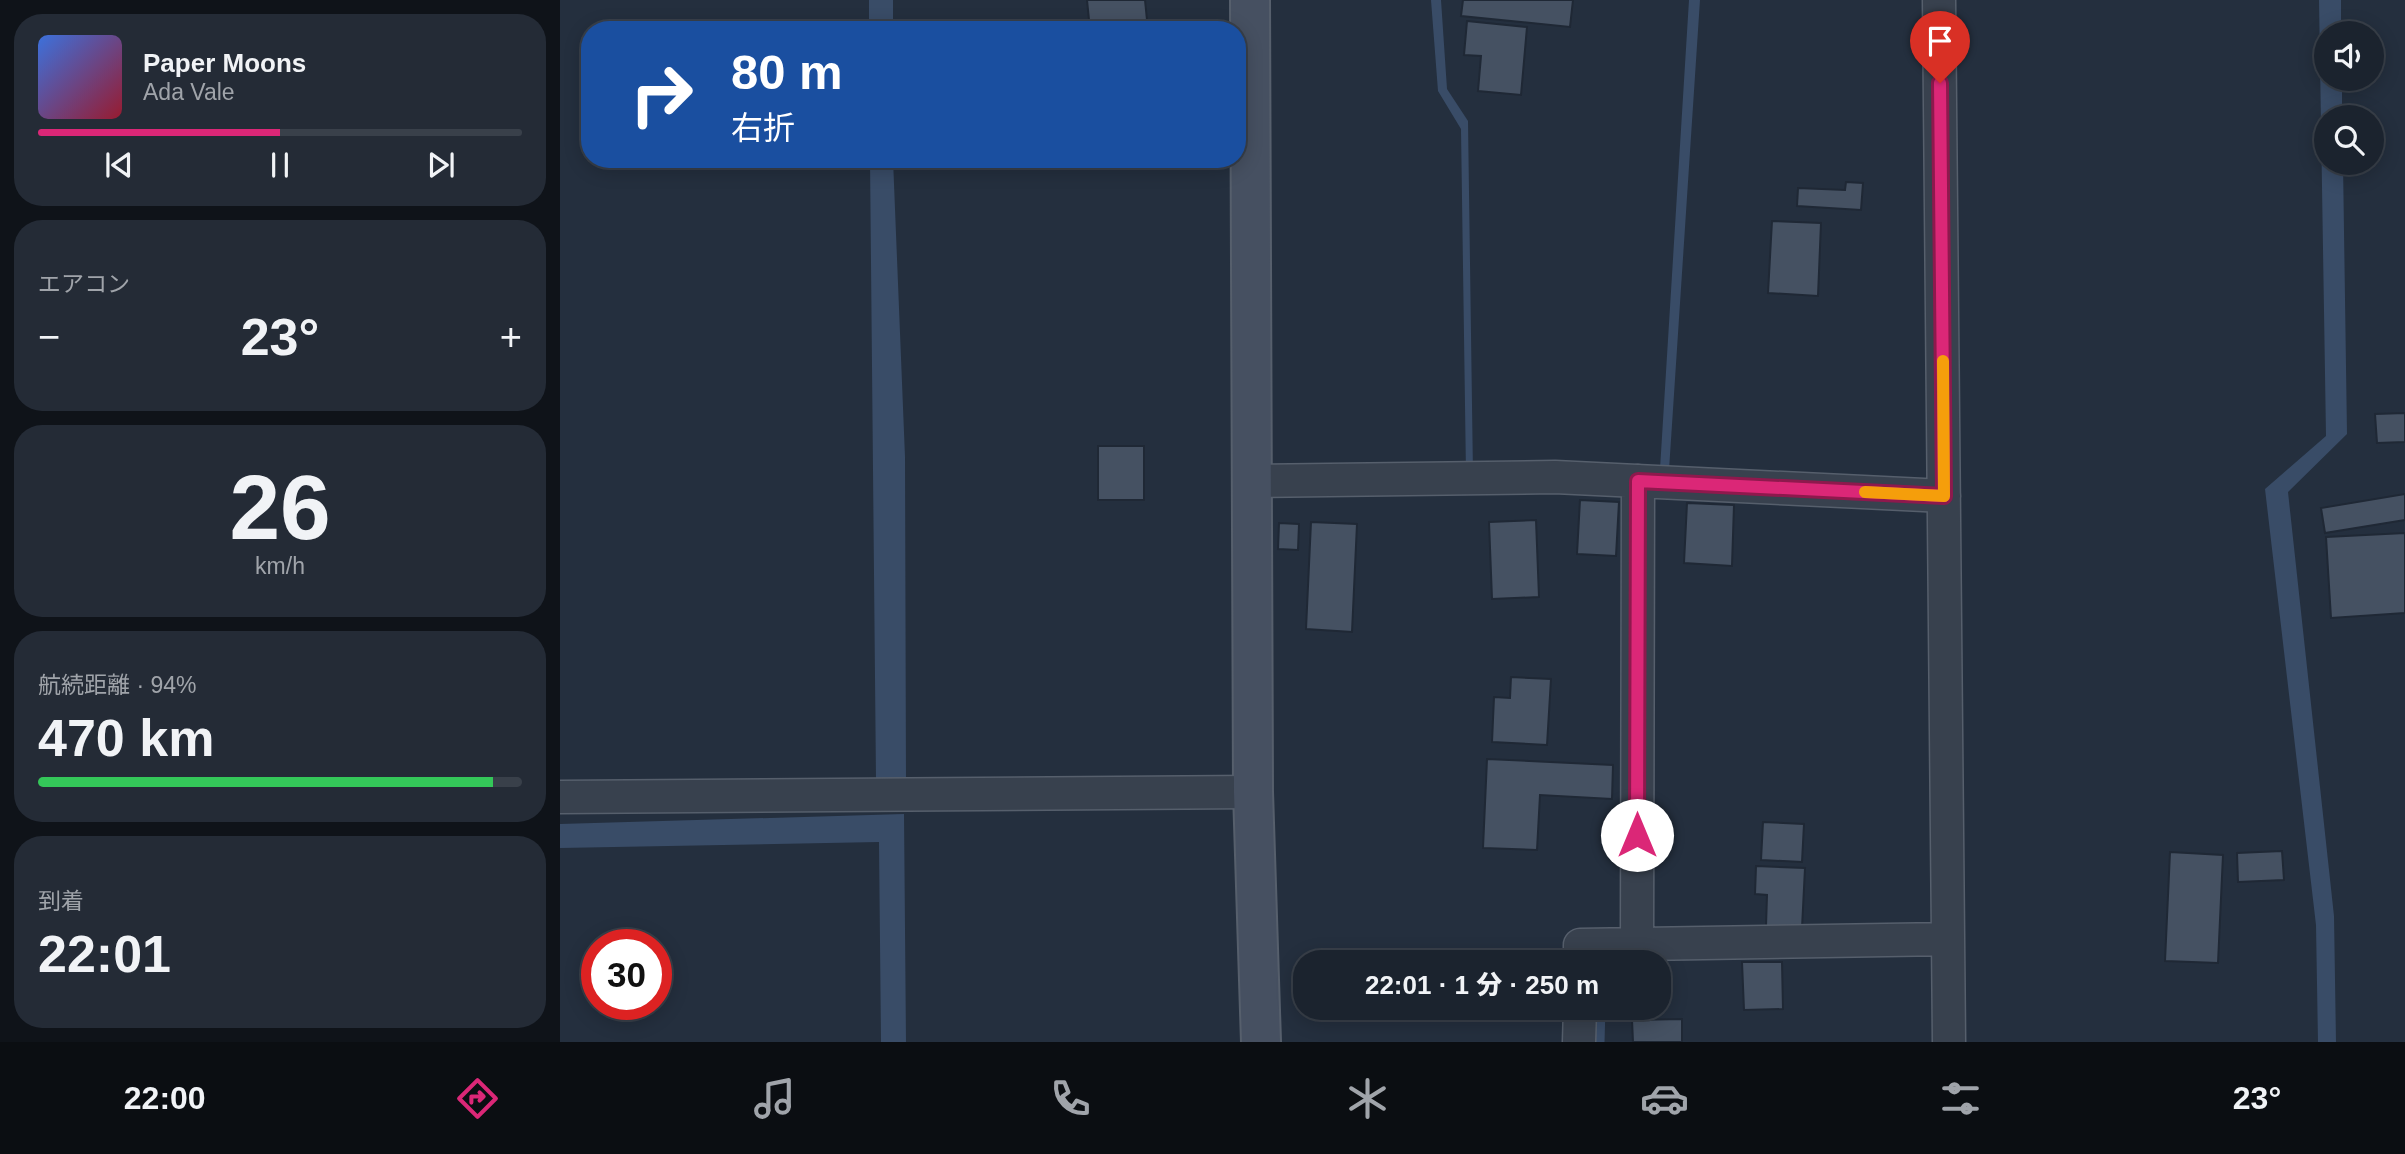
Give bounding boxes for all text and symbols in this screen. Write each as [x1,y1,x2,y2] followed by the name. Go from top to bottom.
[1910,11,1970,83] pin
[2314,21,2384,175] map controls
[2314,21,2384,91] button: sound
[1921,22,1959,60] icon: arrive
[731,45,843,99] text: 80 m
[143,48,306,78] text: Paper Moons
[616,49,707,140] icon: right
[143,79,235,105] text: Ada Vale
[2314,105,2384,175] button: search
[731,110,795,146] text: 右折
[100,146,138,184] icon: previous
[261,146,299,184] icon: pause
[422,146,460,184] icon: next
[38,271,130,297] text: エアコン
[241,308,319,366] text: 23°
[38,316,60,358] text: −
[500,316,522,358] text: +
[229,457,331,558] text: 26
[255,553,305,579] text: km/h
[38,672,196,698] text: 航続距離 · 94%
[38,709,214,767] text: 470 km
[1600,798,1674,872] position arrow
[38,888,84,914] text: 到着
[38,925,171,983] text: 22:01
[581,929,672,1020] speed limit sign: 30
[1365,970,1599,1000] text: 22:01 · 1 分 · 250 m
[453,1074,502,1123] icon: directions
[750,1074,799,1123] icon: music
[1046,1074,1095,1123] icon: phone
[1343,1074,1392,1123] icon: climate
[1640,1074,1689,1123] icon: car
[1936,1074,1985,1123] icon: filters
[124,1080,206,1116] text: 22:00
[2233,1080,2281,1116] text: 23°

